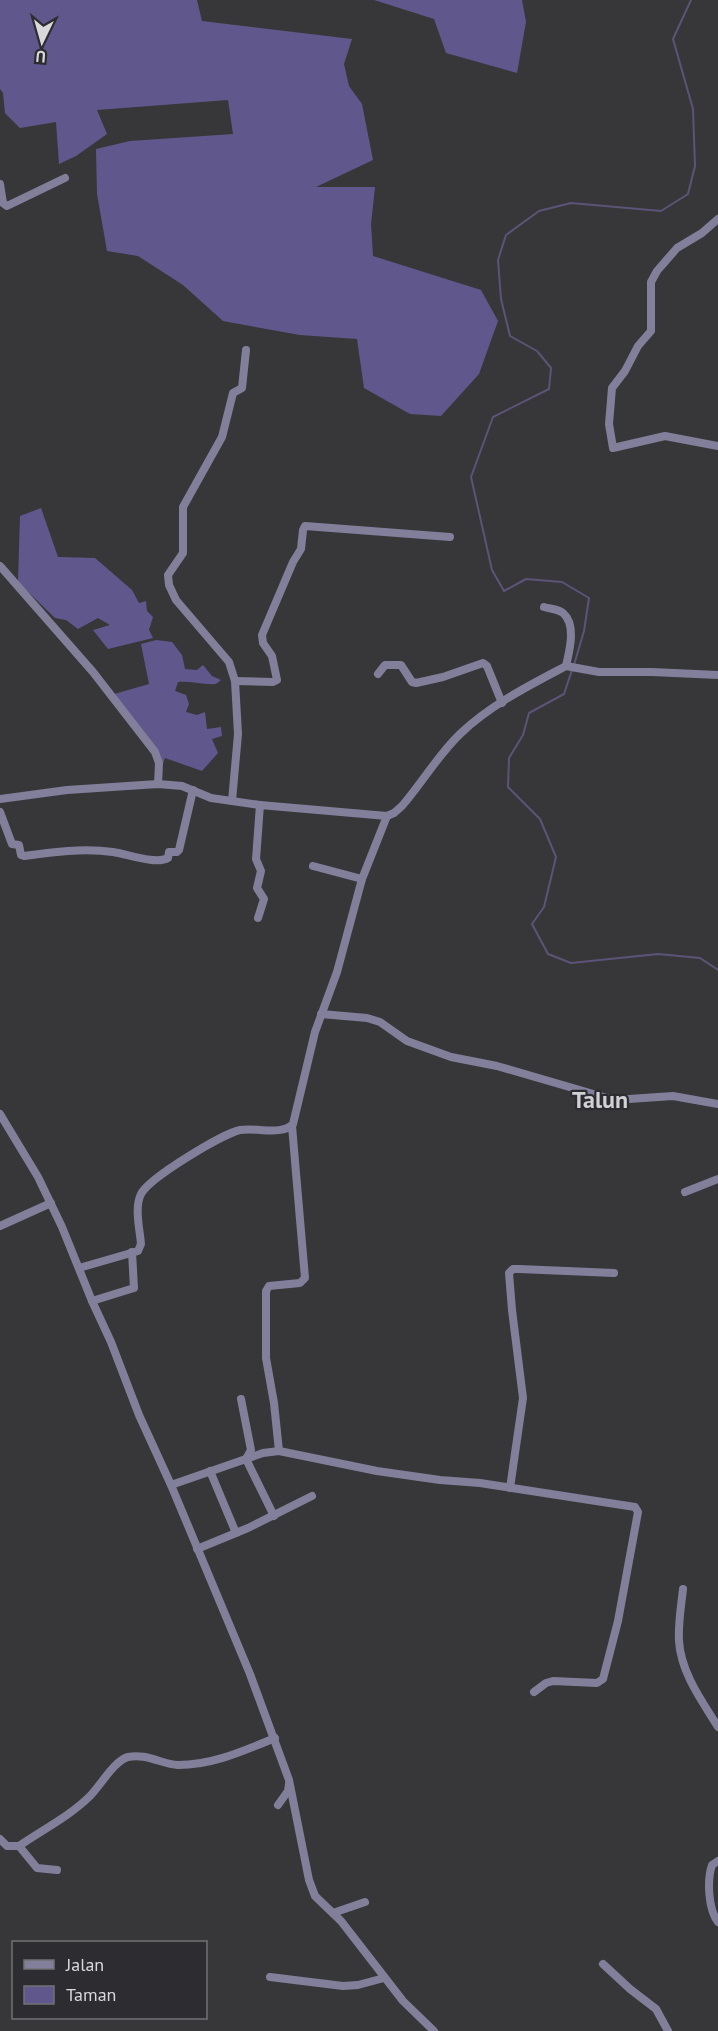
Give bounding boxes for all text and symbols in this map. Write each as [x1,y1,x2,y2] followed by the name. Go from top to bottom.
[12,12,72,72] north arrow
[35,47,47,67] text: U
[572,1084,628,1115] district label: Talun
[12,1941,207,2019] legend
[65,1953,104,1976] text: Jalan
[66,1983,116,2006] text: Taman

